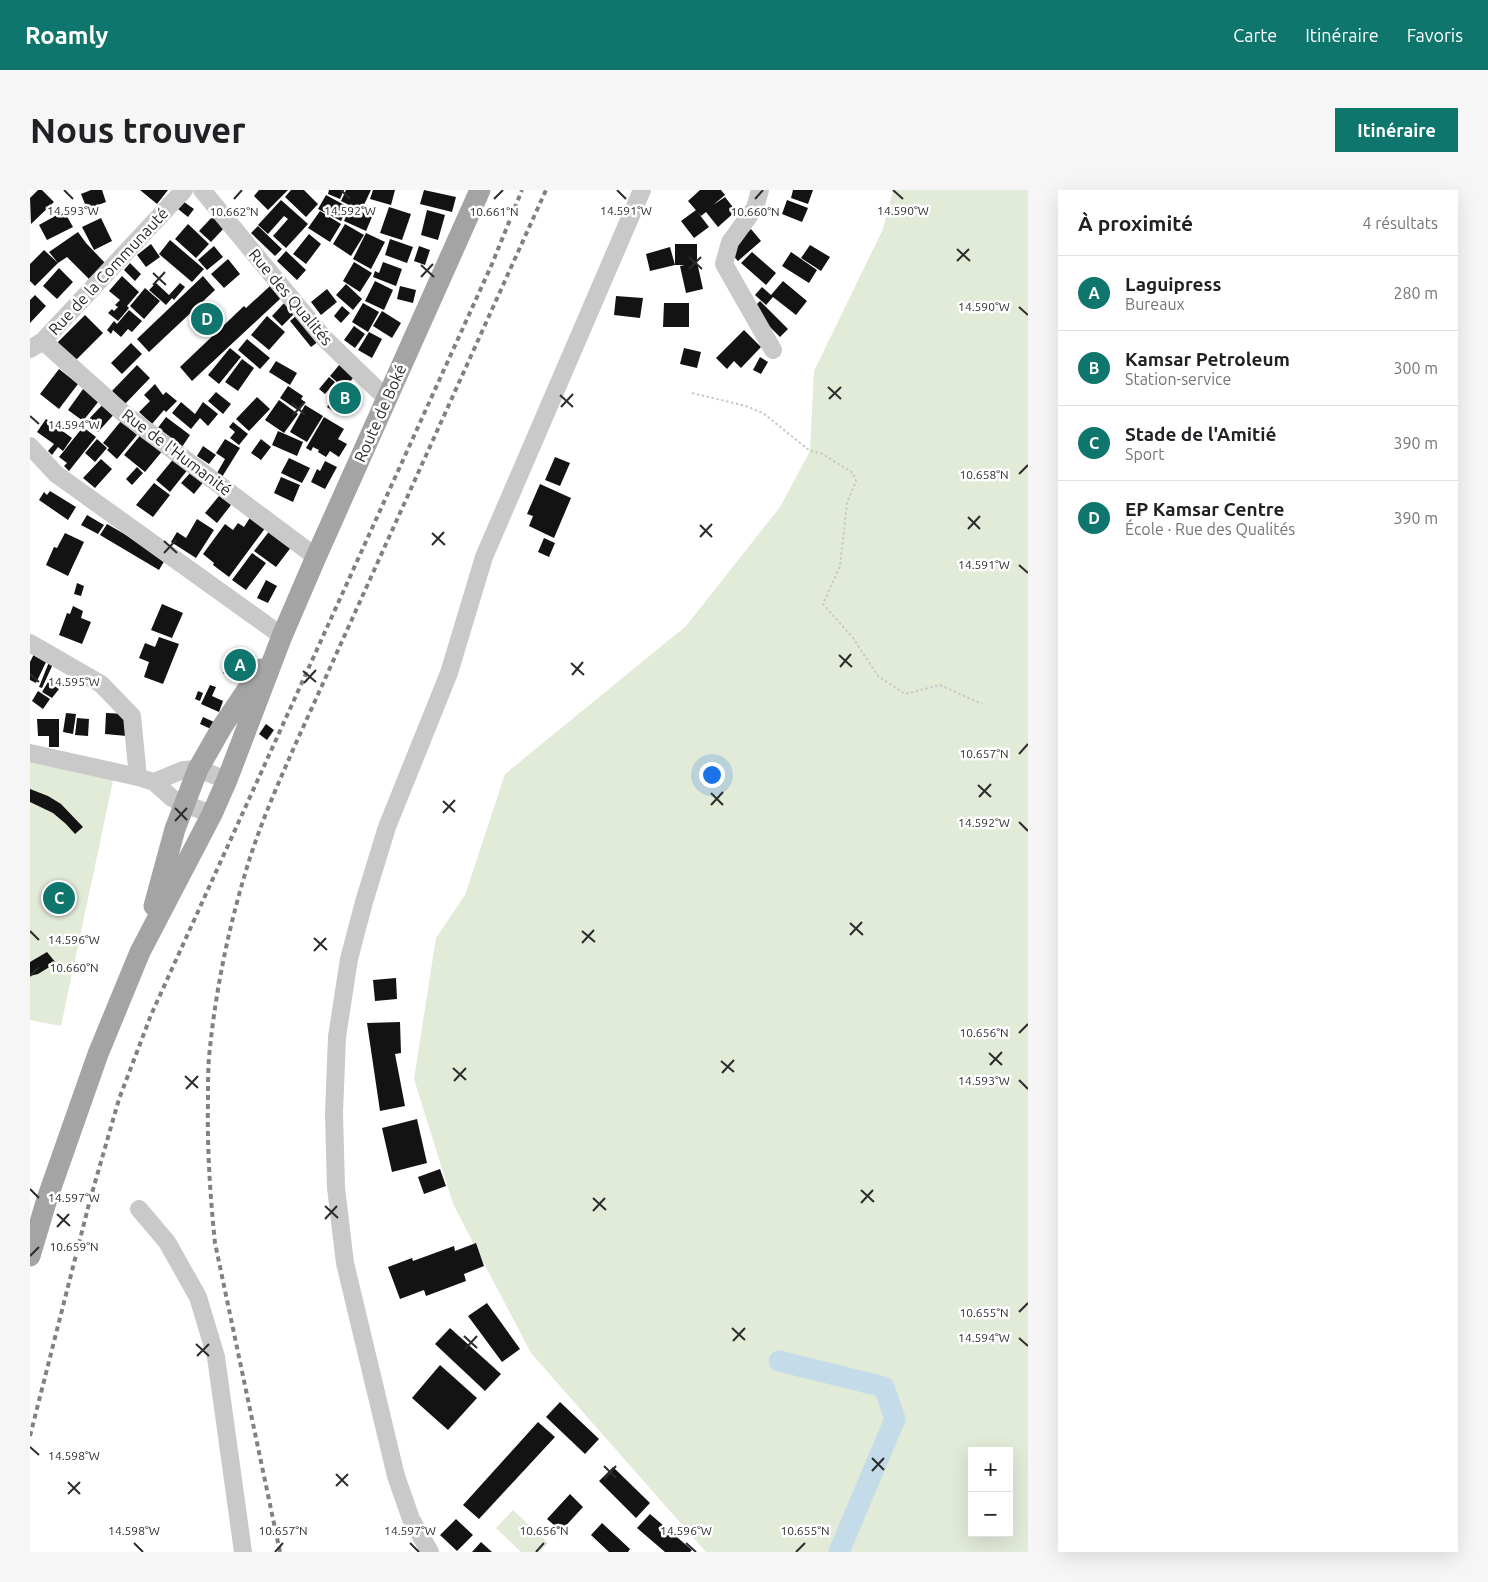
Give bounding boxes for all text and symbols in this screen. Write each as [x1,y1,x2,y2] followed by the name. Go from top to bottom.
[25,22,108,49] text: Roamly
[1233,25,1277,45] text: Carte
[1305,25,1379,45] text: Itinéraire
[1407,25,1463,45] text: Favoris
[1335,108,1458,152] button: Itinéraire
[30,110,246,150] text: Nous trouver
[44,204,172,338] street label: Rue de la Communauté
[47,204,99,217] text: 14.593°W
[324,204,376,217] text: 14.592°W
[600,204,652,217] text: 14.591°W
[877,204,929,217] text: 14.590°W
[209,205,259,218] text: 10.662°N
[469,205,519,218] text: 10.661°N
[730,205,780,218] text: 10.660°N
[1078,211,1193,235] text: À proximité
[1362,214,1438,232] text: 4 résultats
[245,245,337,349] street label: Rue des Qualités
[1125,273,1221,295] text: Laguipress
[1088,284,1100,302] text: A
[1393,284,1438,302] text: 280 m
[1125,295,1185,313] text: Bureaux
[191,300,223,338] pin: D
[958,300,1010,313] text: 14.590°W
[1125,348,1290,370] text: Kamsar Petroleum
[1089,359,1099,377] text: B
[1393,359,1438,377] text: 300 m
[350,361,410,465] street label: Route de Boké
[1125,370,1231,388] text: Station-service
[329,379,361,417] pin: B
[119,405,235,499] street label: Rue de l'Humanité
[48,418,100,431] text: 14.594°W
[1125,423,1277,445] text: Stade de l'Amitié
[1089,434,1099,452] text: C
[1393,434,1438,452] text: 390 m
[1125,445,1164,463] text: Sport
[959,468,1009,481] text: 10.658°N
[1125,498,1284,520] text: EP Kamsar Centre
[1088,509,1100,527] text: D
[1393,509,1438,527] text: 390 m
[1125,520,1295,538] text: École · Rue des Qualités
[958,558,1010,571] text: 14.591°W
[224,646,256,684] pin: A
[48,675,100,688] text: 14.595°W
[959,747,1009,760] text: 10.657°N
[699,762,725,788] your location
[958,816,1010,829] text: 14.592°W
[43,879,75,917] pin: C
[48,933,100,946] text: 14.596°W
[49,961,99,974] text: 10.660°N
[959,1026,1009,1039] text: 10.656°N
[958,1074,1010,1087] text: 14.593°W
[48,1191,100,1204] text: 14.597°W
[49,1240,99,1253] text: 10.659°N
[959,1306,1009,1319] text: 10.655°N
[958,1331,1010,1344] text: 14.594°W
[968,1447,1013,1537] map controls
[968,1447,1013,1492] button: +
[48,1449,100,1462] text: 14.598°W
[968,1492,1013,1537] button: −
[108,1524,160,1537] text: 14.598°W
[258,1524,308,1537] text: 10.657°N
[384,1524,436,1537] text: 14.597°W
[519,1524,569,1537] text: 10.656°N
[660,1524,712,1537] text: 14.596°W
[780,1524,830,1537] text: 10.655°N

